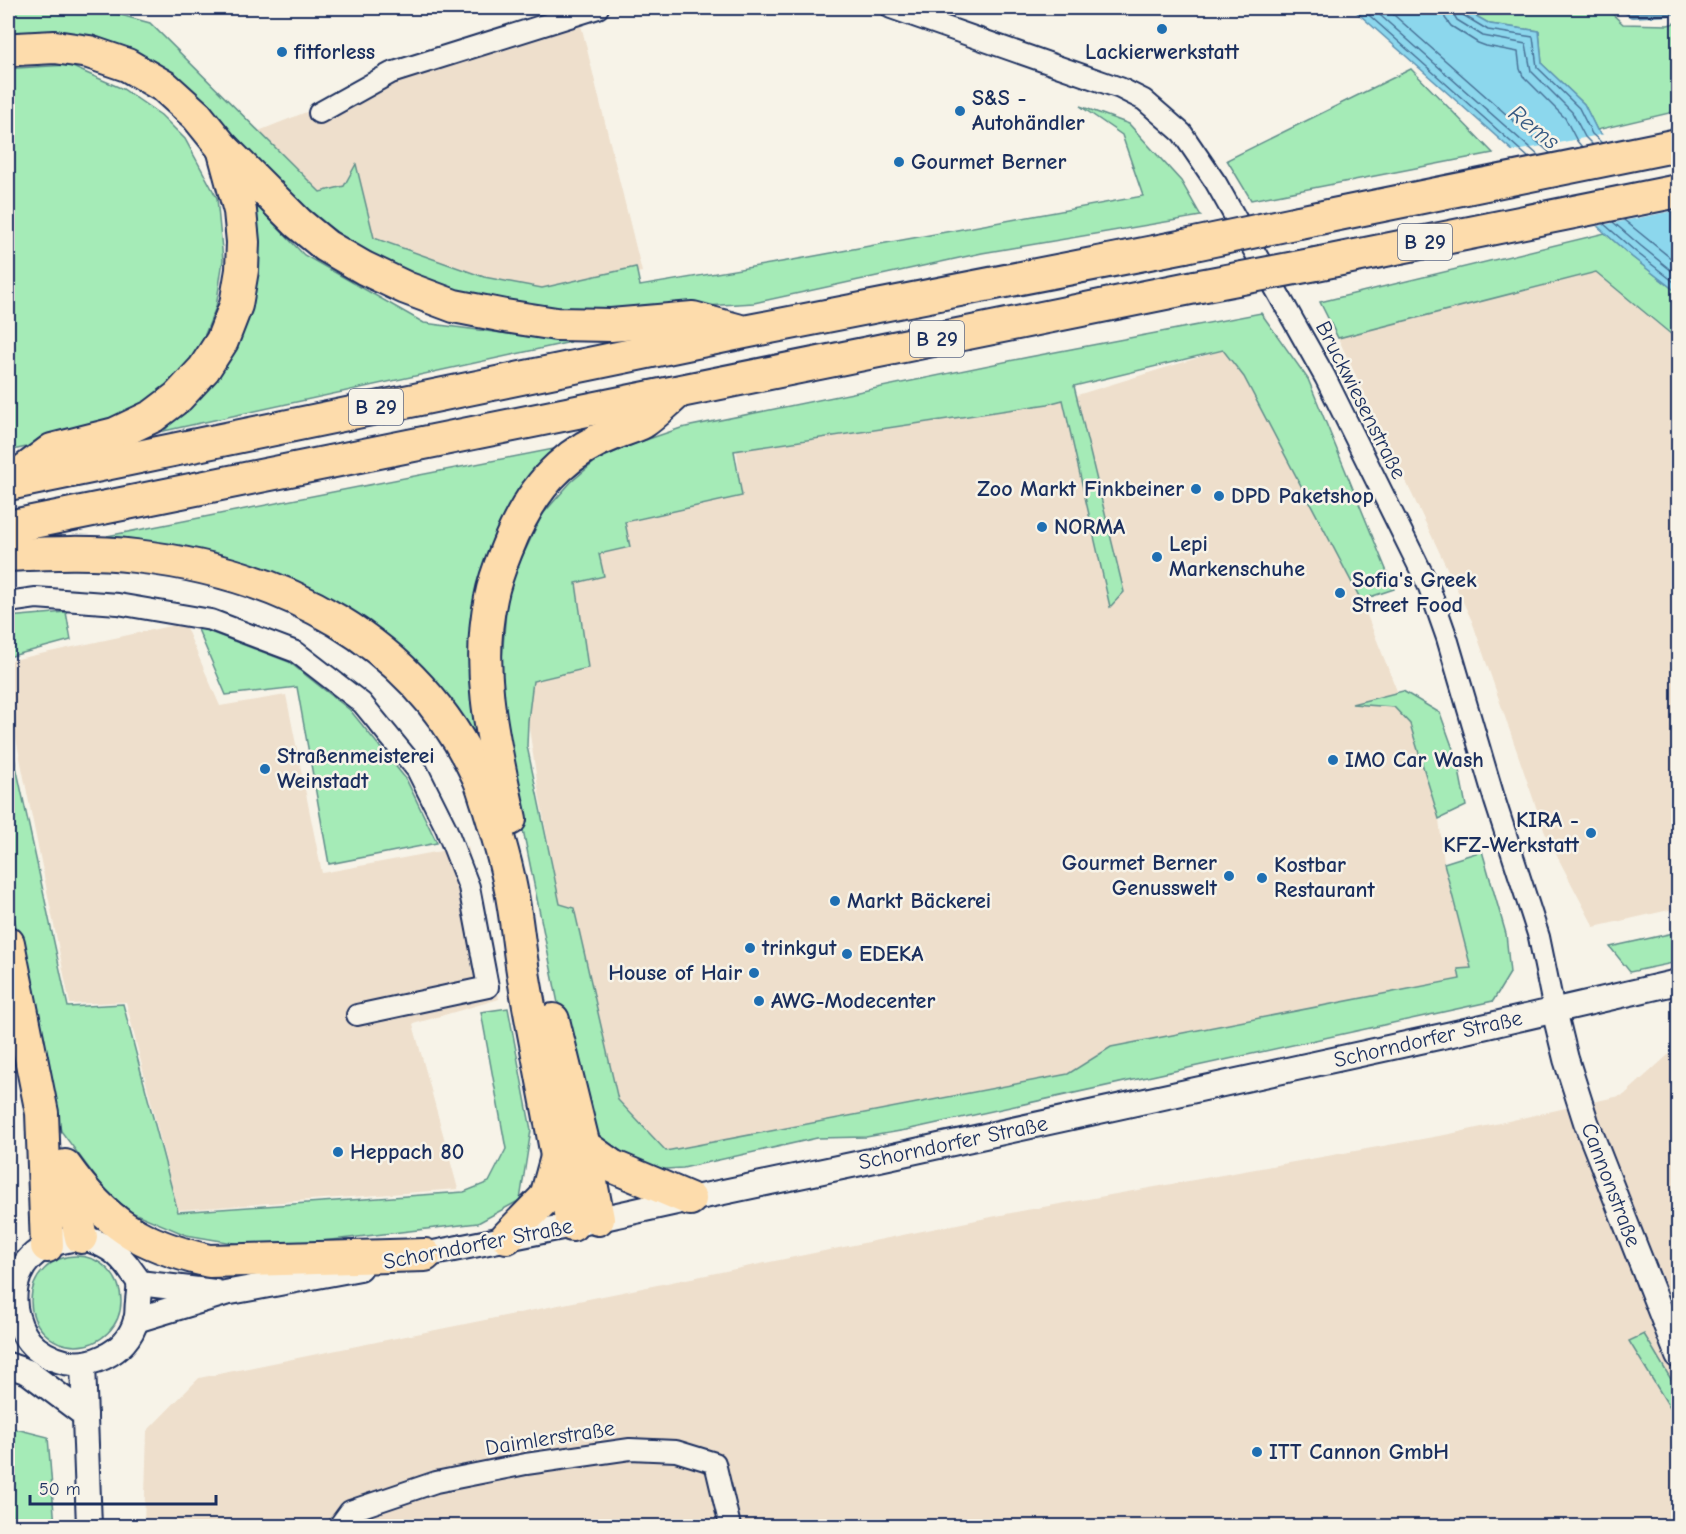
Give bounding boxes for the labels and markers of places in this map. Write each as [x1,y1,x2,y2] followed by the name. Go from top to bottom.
[1155,22,1169,36] marker: Lackierwerkstatt
[293,39,375,65] place label: fitforless
[1085,39,1240,65] place label: Lackierwerkstatt
[275,45,289,59] marker: fitforless
[972,85,1085,136] place label: S&S - Autohändler
[953,104,967,118] marker: S&S - Autohändler
[911,149,1066,175] place label: Gourmet Berner
[892,155,906,169] marker: Gourmet Berner
[977,476,1184,502] place label: Zoo Markt Finkbeiner
[1189,482,1203,496] marker: Zoo Markt Finkbeiner
[1231,483,1374,509] place label: DPD Paketshop
[1212,489,1226,503] marker: DPD Paketshop
[1054,514,1125,540] place label: NORMA
[1035,520,1049,534] marker: NORMA
[1169,531,1305,582] place label: Lepi Markenschuhe
[1150,550,1164,564] marker: Lepi Markenschuhe
[1352,567,1477,618] place label: Sofia's Greek Street Food
[1333,586,1347,600] marker: Sofia's Greek Street Food
[277,743,435,794] place label: Straßenmeisterei Weinstadt
[1345,747,1484,773] place label: IMO Car Wash
[1326,753,1340,767] marker: IMO Car Wash
[258,762,272,776] marker: Straßenmeisterei Weinstadt
[1443,807,1580,858] place label: KIRA - KFZ-Werkstatt
[1584,826,1598,840] marker: KIRA - KFZ-Werkstatt
[1062,850,1218,901] place label: Gourmet Berner Genusswelt
[1274,852,1376,903] place label: Kostbar Restaurant
[1222,869,1236,883] marker: Gourmet Berner Genusswelt
[1255,871,1269,885] marker: Kostbar Restaurant
[847,888,991,914] place label: Markt Bäckerei
[828,894,842,908] marker: Markt Bäckerei
[761,935,837,961] place label: trinkgut
[743,941,757,955] marker: trinkgut
[859,941,923,967] place label: EDEKA
[840,947,854,961] marker: EDEKA
[608,960,742,986] place label: House of Hair
[747,966,761,980] marker: House of Hair
[771,988,935,1014] place label: AWG-Modecenter
[752,994,766,1008] marker: AWG-Modecenter
[350,1139,464,1165] place label: Heppach 80
[331,1145,345,1159] marker: Heppach 80
[1269,1439,1449,1465] place label: ITT Cannon GmbH
[1250,1445,1264,1459] marker: ITT Cannon GmbH

